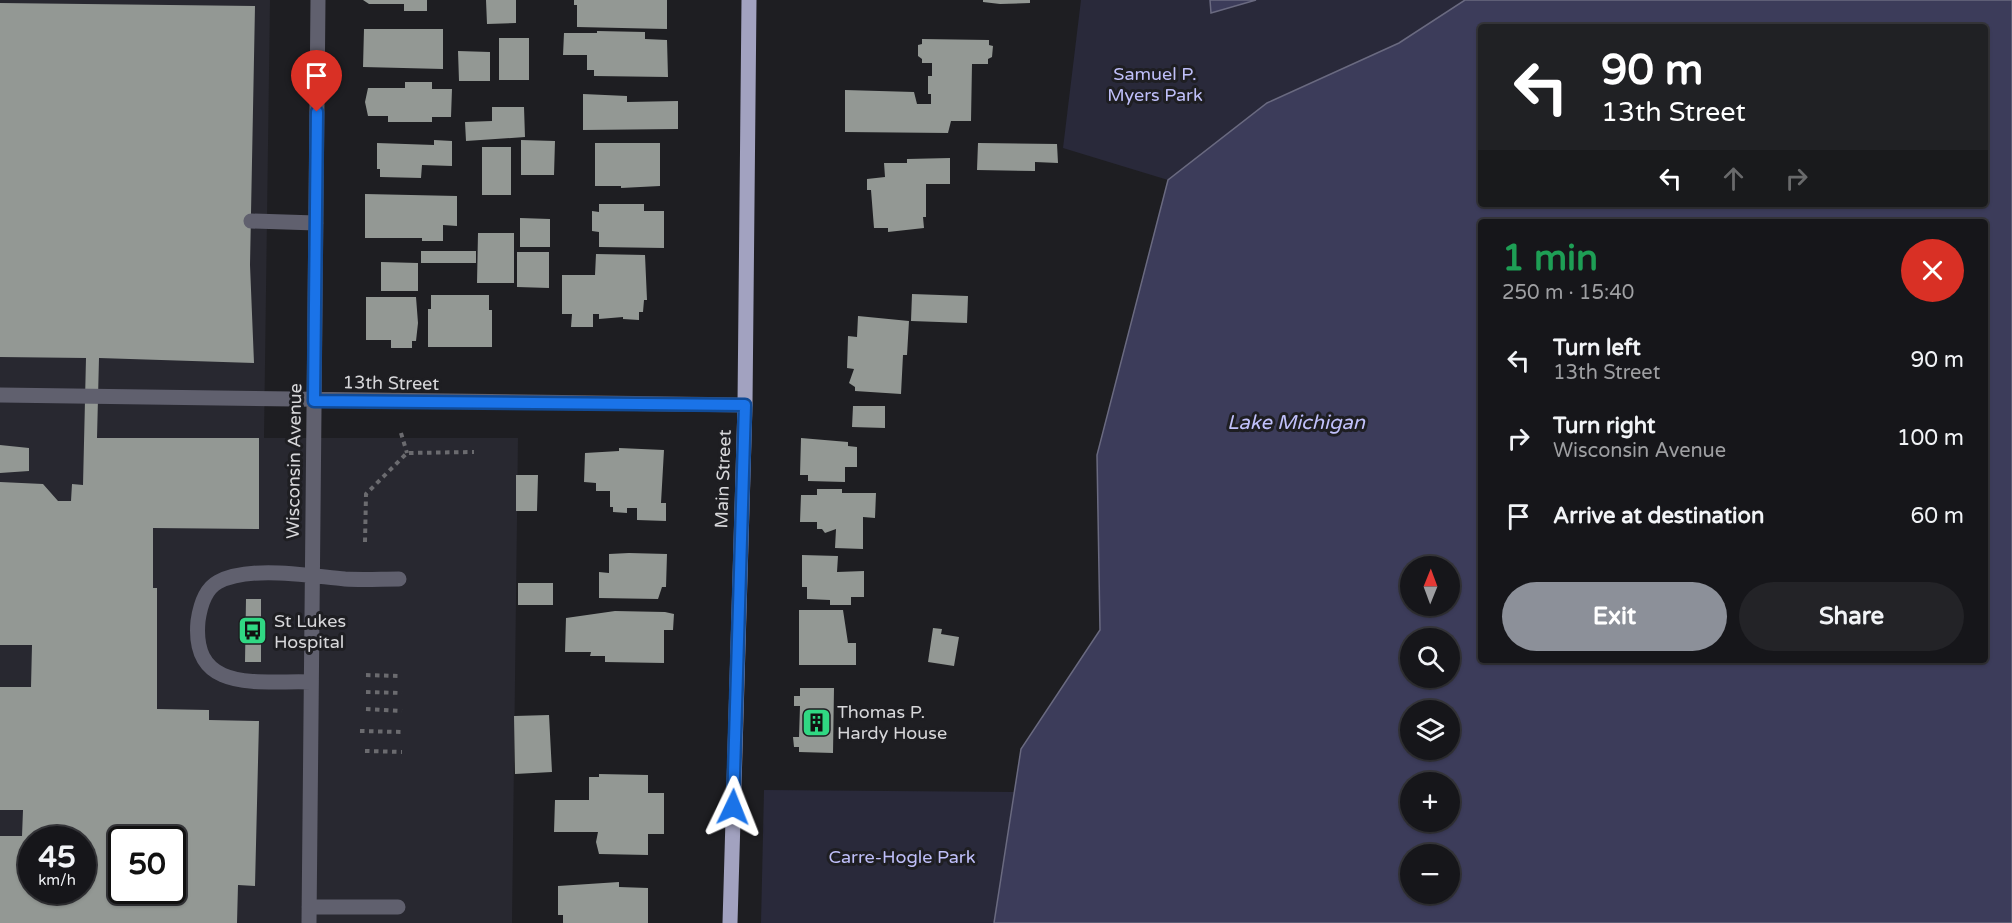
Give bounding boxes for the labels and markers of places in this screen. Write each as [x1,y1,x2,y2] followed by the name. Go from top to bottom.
[291,50,342,112] pin
[274,610,346,653] place label: St Lukes Hospital
[237,615,269,647] bus stop icon: St Lukes Hospital
[837,701,947,744] place label: Thomas P. Hardy House
[800,706,832,738] building icon: Thomas P. Hardy House

